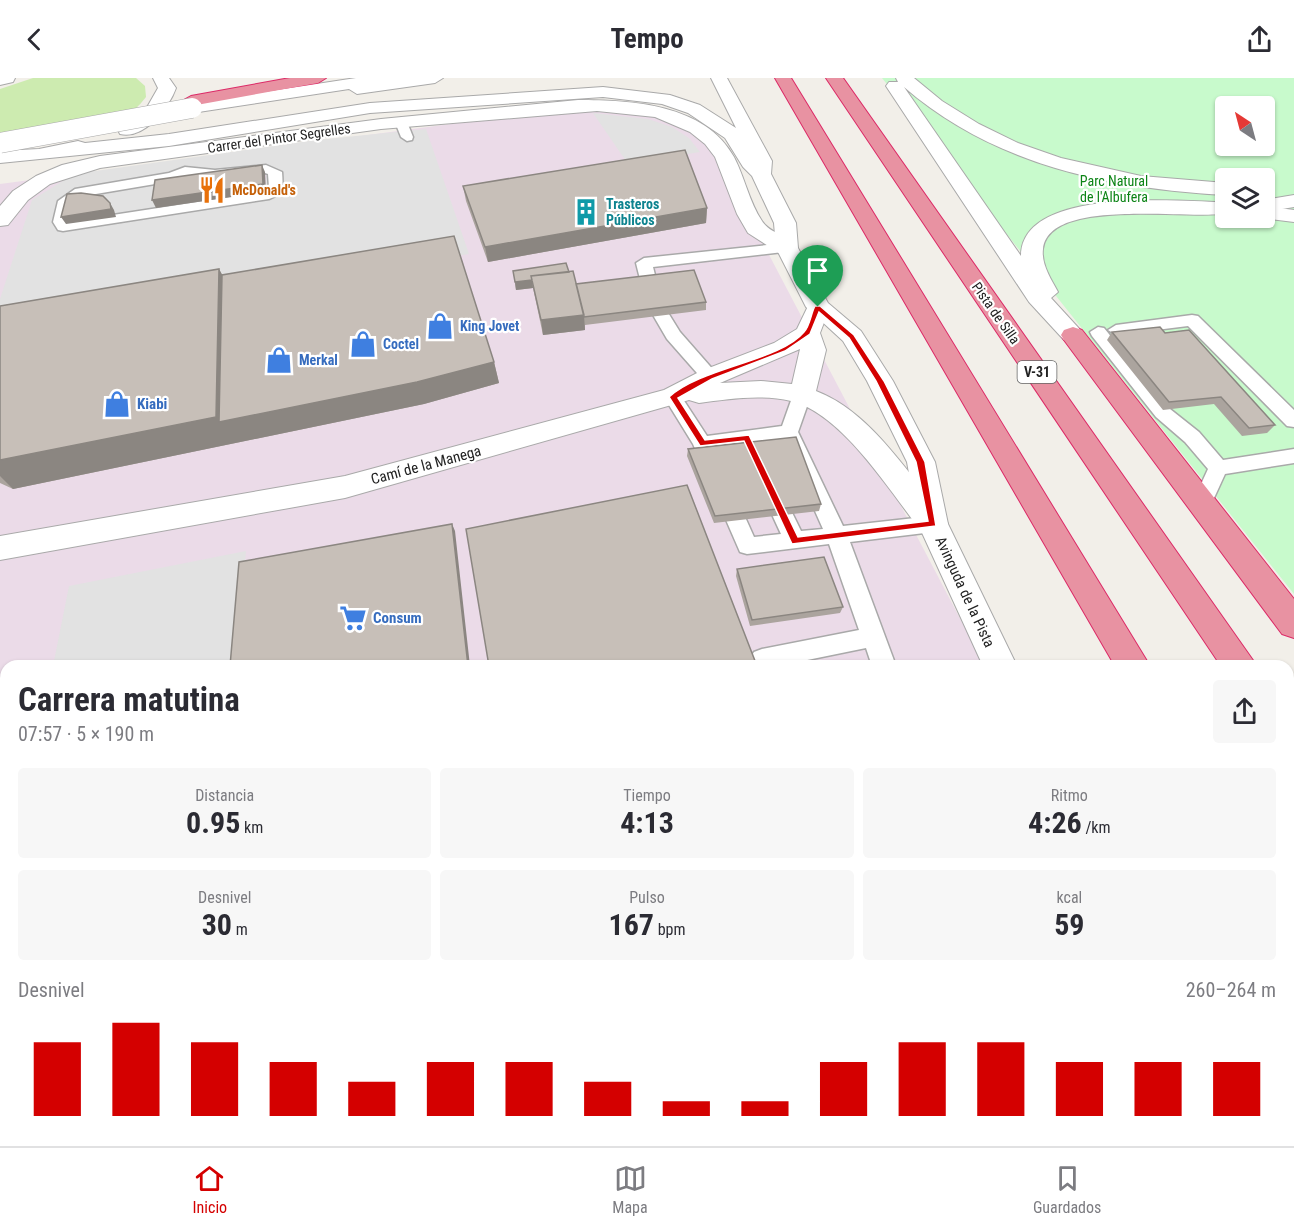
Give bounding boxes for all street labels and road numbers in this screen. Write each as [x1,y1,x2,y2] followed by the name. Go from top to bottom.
[207,120,351,156] street label: Carrer del Pintor Segrelles
[969,279,1023,347] street label: Pista de Silla
[1018,361,1056,383] road number: V-31
[369,442,483,488] street label: Camí de la Manega
[931,534,999,650] street label: Avinguda de la Pista

